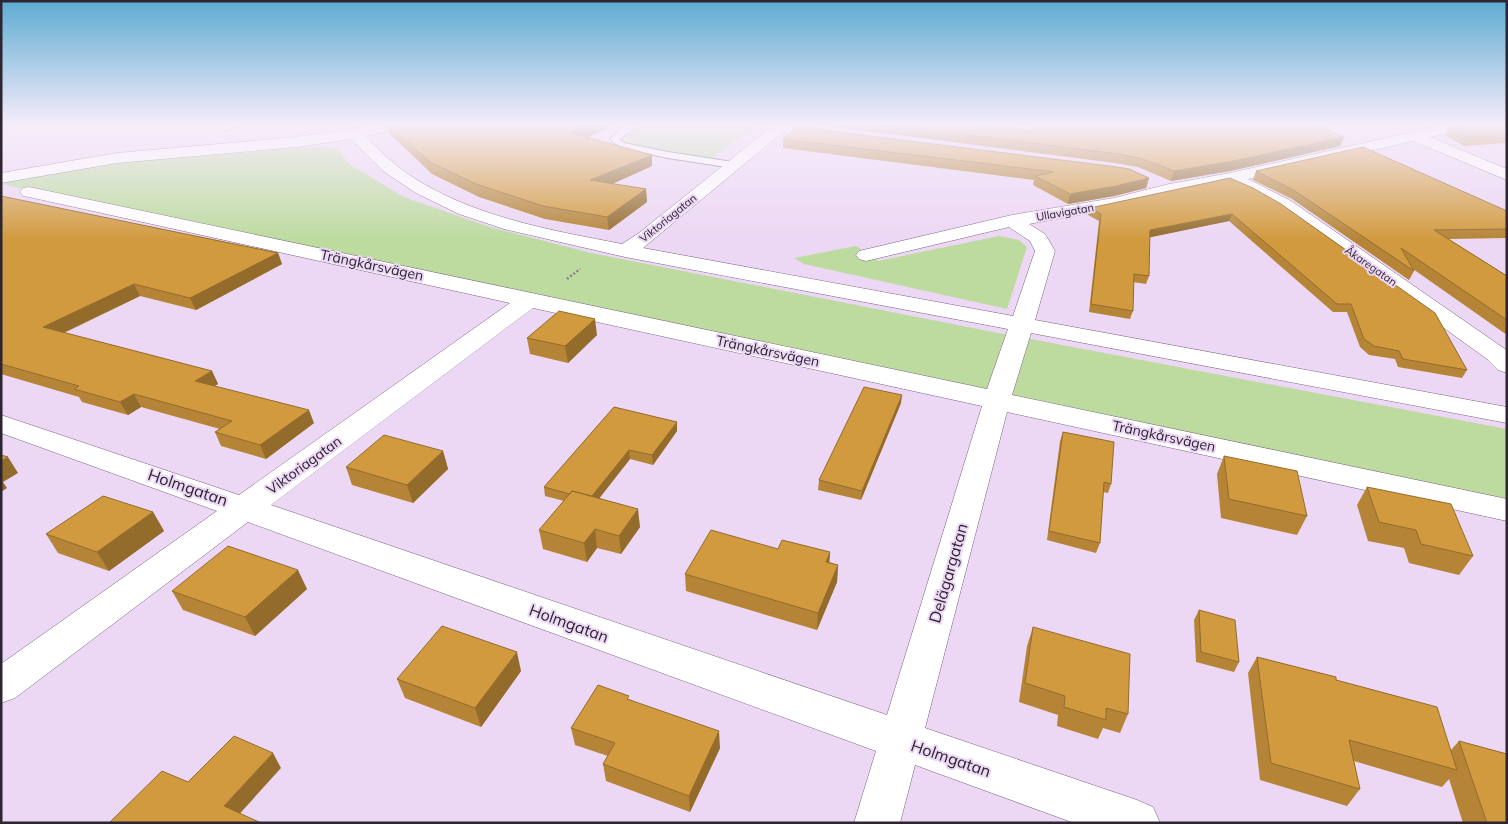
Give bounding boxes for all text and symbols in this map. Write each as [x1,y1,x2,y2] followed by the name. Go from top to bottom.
[637,191,699,245] street label: Viktoriagatan
[1035,200,1095,224] street label: Ullavigatan
[1342,242,1400,289] street label: Åkaregatan
[319,245,425,285] street label: Trängkårsvägen
[715,331,821,371] street label: Trängkårsvägen
[1111,416,1217,456] street label: Trängkårsvägen
[263,432,345,498] street label: Viktoriagatan
[145,464,231,510] street label: Holmgatan
[924,521,972,625] street label: Delägargatan
[527,599,611,647] street label: Holmgatan
[908,735,994,781] street label: Holmgatan

